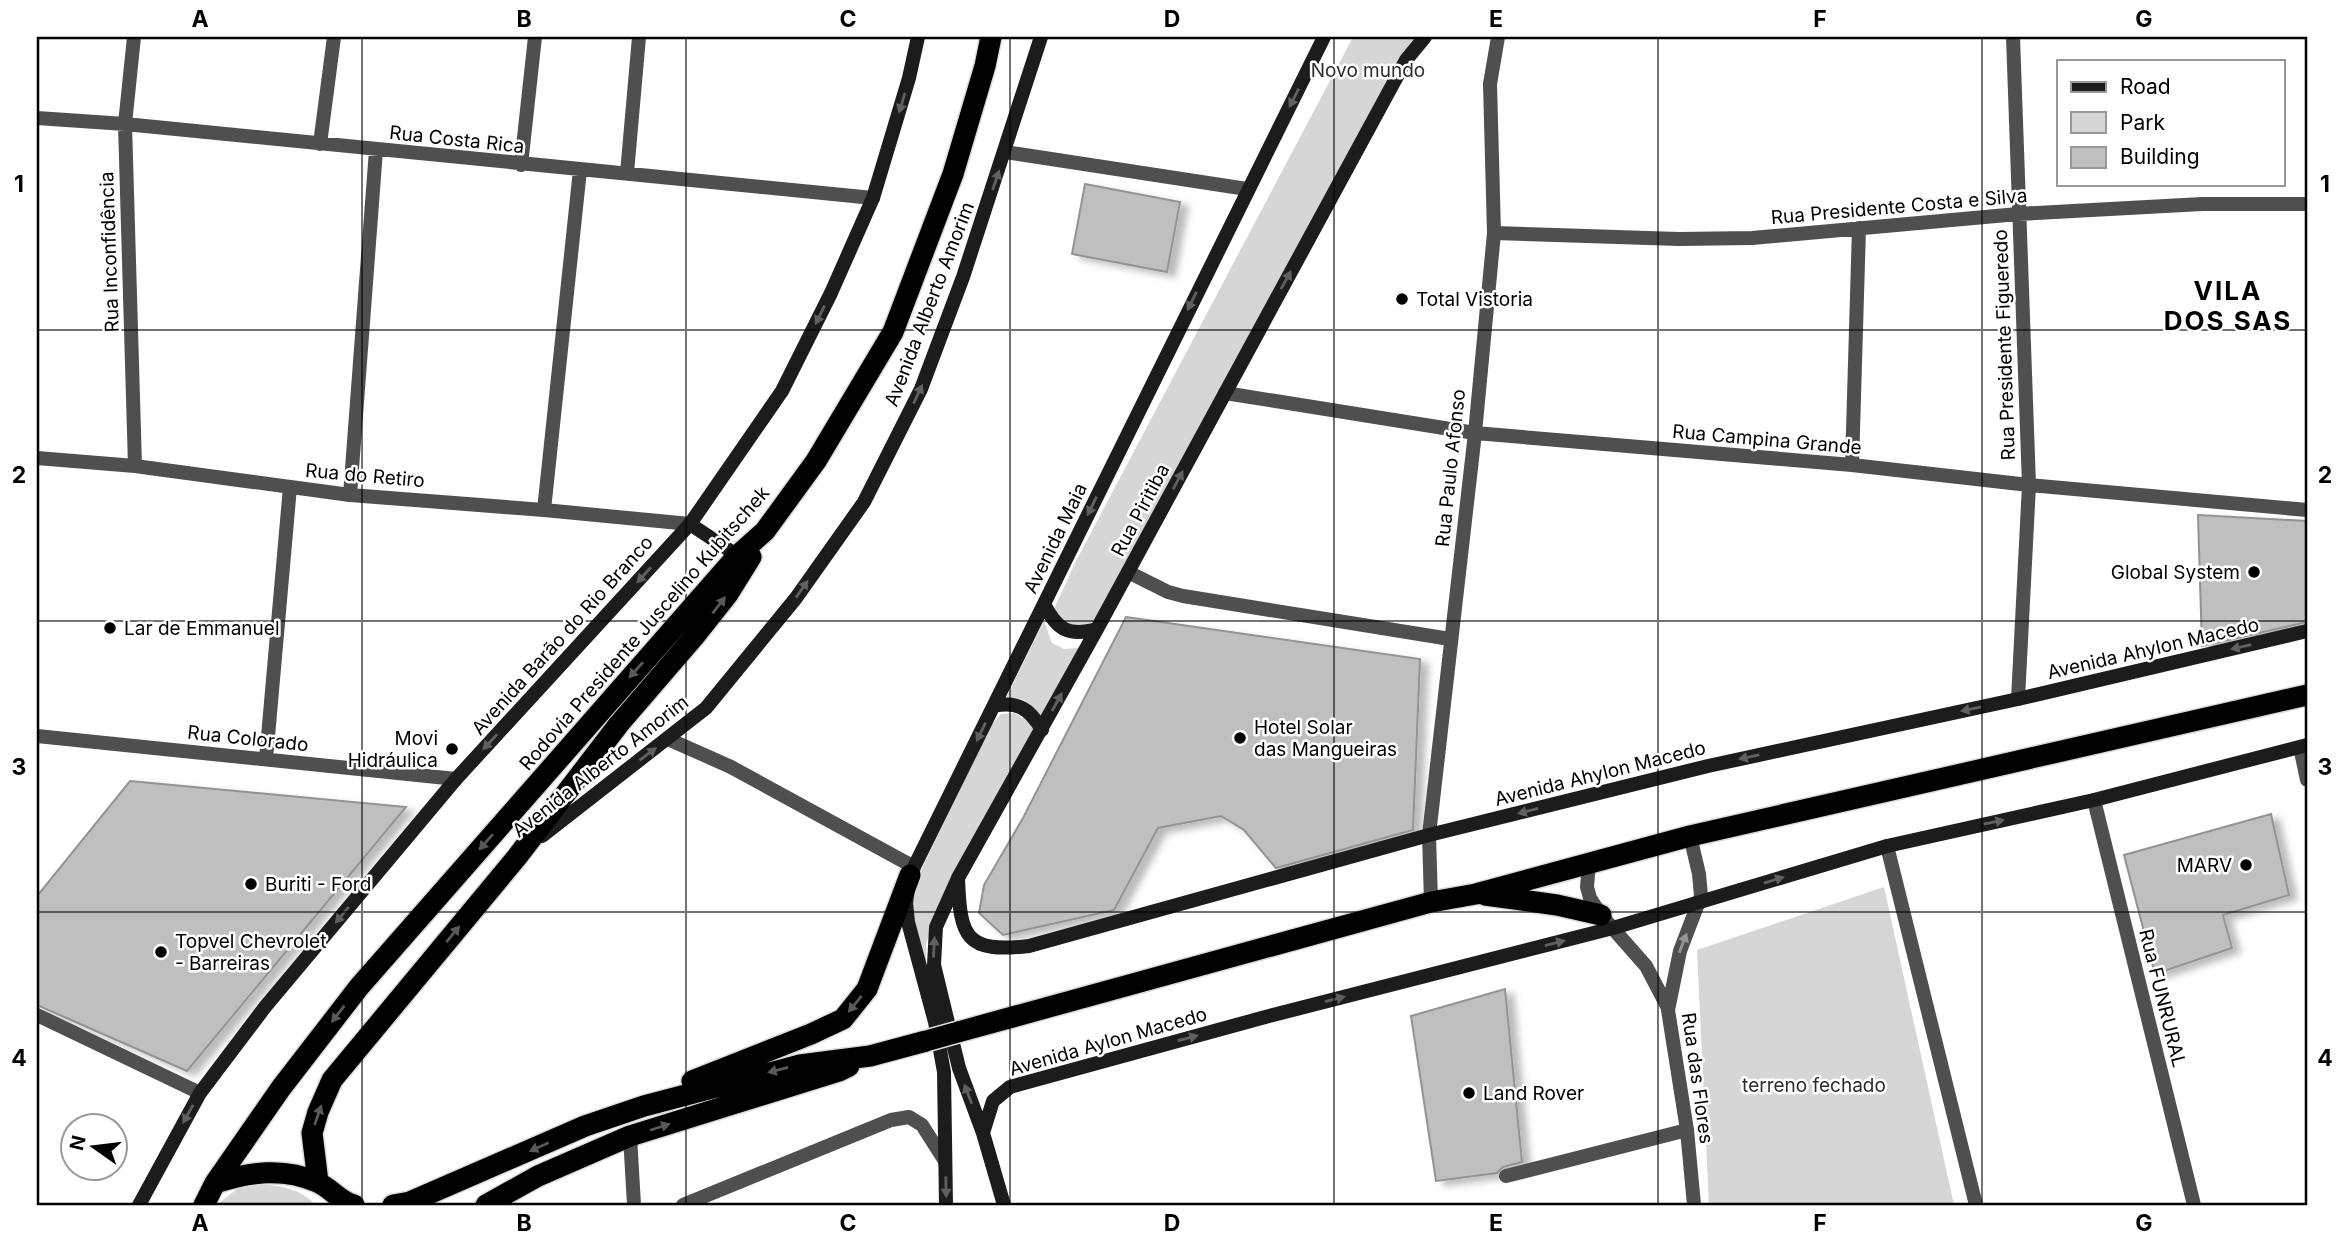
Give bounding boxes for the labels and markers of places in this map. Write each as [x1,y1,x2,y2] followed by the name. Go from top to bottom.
[1416,288,1533,311] place label: Total Vistoria
[1394,291,1410,307] marker: Total Vistoria
[2111,561,2240,584] place label: Global System
[2246,564,2262,580] marker: Global System
[124,617,279,640] place label: Lar de Emmanuel
[102,620,118,636] marker: Lar de Emmanuel
[1254,716,1397,761] place label: Hotel Solar das Mangueiras
[348,727,438,772] place label: Movi Hidráulica
[1232,730,1248,746] marker: Hotel Solar das Mangueiras
[444,741,460,757] marker: Movi Hidráulica
[2177,854,2232,877] place label: MARV
[2238,857,2254,873] marker: MARV
[265,873,371,896] place label: Buriti - Ford
[243,876,259,892] marker: Buriti - Ford
[175,930,326,975] place label: Topvel Chevrolet - Barreiras
[153,944,169,960] marker: Topvel Chevrolet - Barreiras
[1483,1082,1584,1105] place label: Land Rover
[1461,1085,1477,1101] marker: Land Rover

